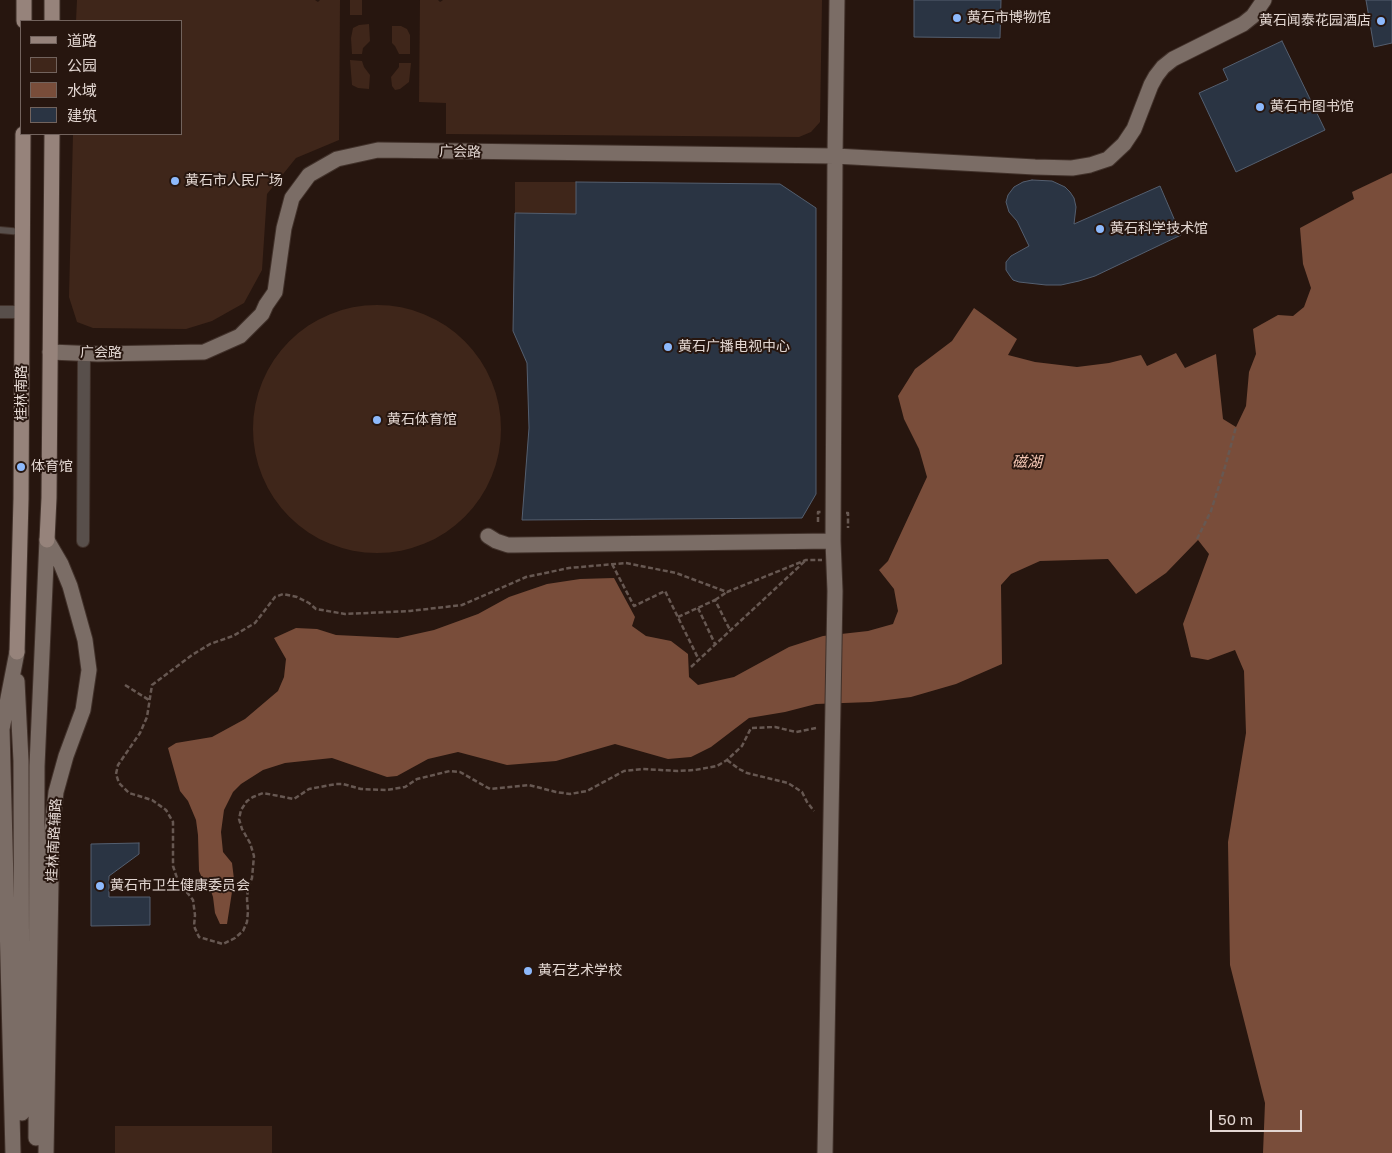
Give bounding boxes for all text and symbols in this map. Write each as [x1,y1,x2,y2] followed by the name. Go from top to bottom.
[967,10,1051,26] place label: 黄石市博物馆
[951,12,963,24] marker: 黄石市博物馆
[1259,13,1371,29] place label: 黄石闻泰花园酒店
[1375,15,1387,27] marker: 黄石闻泰花园酒店
[20,20,182,135] legend
[67,31,97,49] text: 道路
[67,56,97,74] text: 公园
[67,81,97,99] text: 水域
[1270,99,1354,115] place label: 黄石市图书馆
[1254,101,1266,113] marker: 黄石市图书馆
[67,106,97,124] text: 建筑
[439,143,481,161] street label: 广会路
[185,173,283,189] place label: 黄石市人民广场
[169,175,181,187] marker: 黄石市人民广场
[1110,221,1208,237] place label: 黄石科学技术馆
[1094,223,1106,235] marker: 黄石科学技术馆
[678,339,790,355] place label: 黄石广播电视中心
[662,341,674,353] marker: 黄石广播电视中心
[80,345,122,361] street label: 广会路
[14,365,30,421] street label: 桂林南路
[387,412,457,428] place label: 黄石体育馆
[371,414,383,426] marker: 黄石体育馆
[1012,453,1042,471] water label: 磁湖
[31,459,73,475] place label: 体育馆
[15,461,27,473] marker: 体育馆
[43,798,65,882] street label: 桂林南路辅路
[110,878,250,894] place label: 黄石市卫生健康委员会
[94,880,106,892] marker: 黄石市卫生健康委员会
[538,963,622,979] place label: 黄石艺术学校
[522,965,534,977] marker: 黄石艺术学校
[1212,1100,1304,1132] scale bar
[1218,1110,1253,1128] text: 50 m

